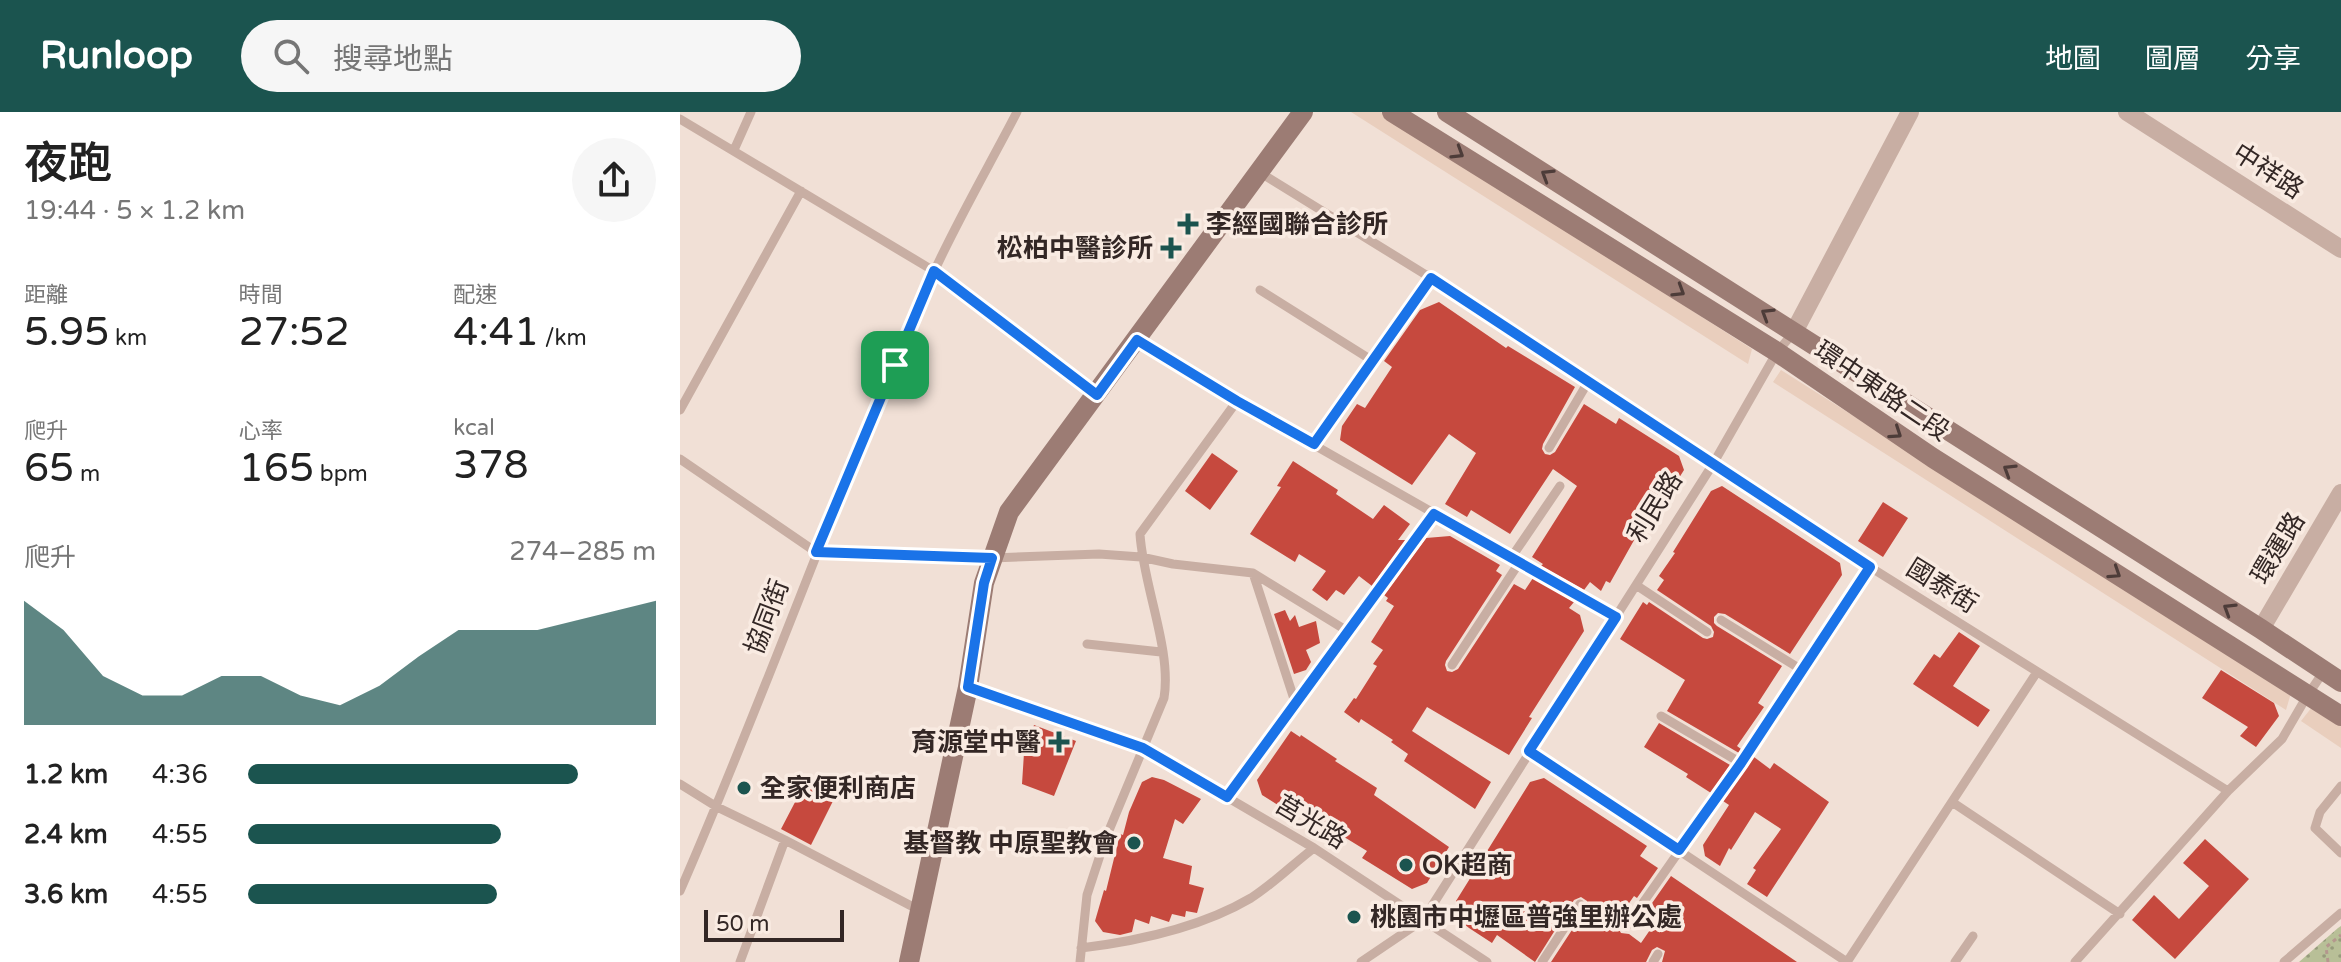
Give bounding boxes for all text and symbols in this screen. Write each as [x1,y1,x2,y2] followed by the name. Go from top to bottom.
[241,20,801,92] search box
[40,33,193,79] text: Runloop
[269,34,313,78] icon: search
[333,41,453,78] text: 搜尋地點
[2045,42,2101,76] text: 地圖
[2145,42,2201,76] text: 圖層
[2245,42,2301,76] text: 分享
[2227,137,2309,205] street label: 中祥路
[24,138,112,191] text: 夜跑
[572,138,656,222] button: share
[1449,144,1464,159] one-way arrow
[1541,170,1556,185] one-way arrow
[24,195,245,226] text: 19:44 · 5 × 1.2 km
[1206,209,1388,240] place label: 李經國聯合診所
[1177,213,1199,235] marker: 李經國聯合診所
[997,233,1153,264] place label: 松柏中醫診所
[1160,237,1182,259] marker: 松柏中醫診所
[1670,281,1684,296] one-way arrow
[24,282,68,308] text: 距離
[239,282,283,308] text: 時間
[453,282,497,308] text: 配速
[24,308,109,356] text: 5.95
[239,308,350,356] text: 27:52
[453,308,539,356] text: 4:41
[1761,309,1775,324] one-way arrow
[109,325,147,351] text: km
[539,325,587,351] text: /km
[861,331,929,399] pin
[1809,335,1955,447] street label: 環中東路二段
[873,343,917,387] icon: arrive
[453,415,495,441] text: kcal
[24,418,68,444] text: 爬升
[239,418,283,444] text: 心率
[1888,423,1902,438] one-way arrow
[453,441,529,489] text: 378
[24,444,74,492] text: 65
[239,444,314,492] text: 165
[74,461,100,487] text: m
[314,461,368,487] text: bpm
[2003,464,2018,479] one-way arrow
[1621,466,1689,548] street label: 利民路
[2245,507,2311,589] street label: 環運路
[509,536,656,567] text: 274–285 m
[24,542,76,573] text: 爬升
[1901,552,1983,620] street label: 國泰街
[2106,564,2121,579] one-way arrow
[739,575,795,659] street label: 協同街
[2223,603,2238,618] one-way arrow
[911,727,1041,758] place label: 育源堂中醫
[1048,731,1070,753] marker: 育源堂中醫
[24,759,108,790] text: 1.2 km
[152,759,208,790] text: 4:36
[760,773,916,804] place label: 全家便利商店
[735,779,753,797] marker: 全家便利商店
[1270,789,1352,855] street label: 莒光路
[24,819,108,850] text: 2.4 km
[152,819,208,850] text: 4:55
[903,828,1118,859] place label: 基督教 中原聖教會
[1125,834,1143,852] marker: 基督教 中原聖教會
[1422,850,1513,881] place label: OK超商
[1397,856,1415,874] marker: OK超商
[24,879,108,910] text: 3.6 km
[152,879,208,910] text: 4:55
[1370,902,1682,933] place label: 桃園市中壢區普強里辦公處
[704,906,844,942] scale bar
[1345,908,1363,926] marker: 桃園市中壢區普強里辦公處
[716,911,770,937] text: 50 m

